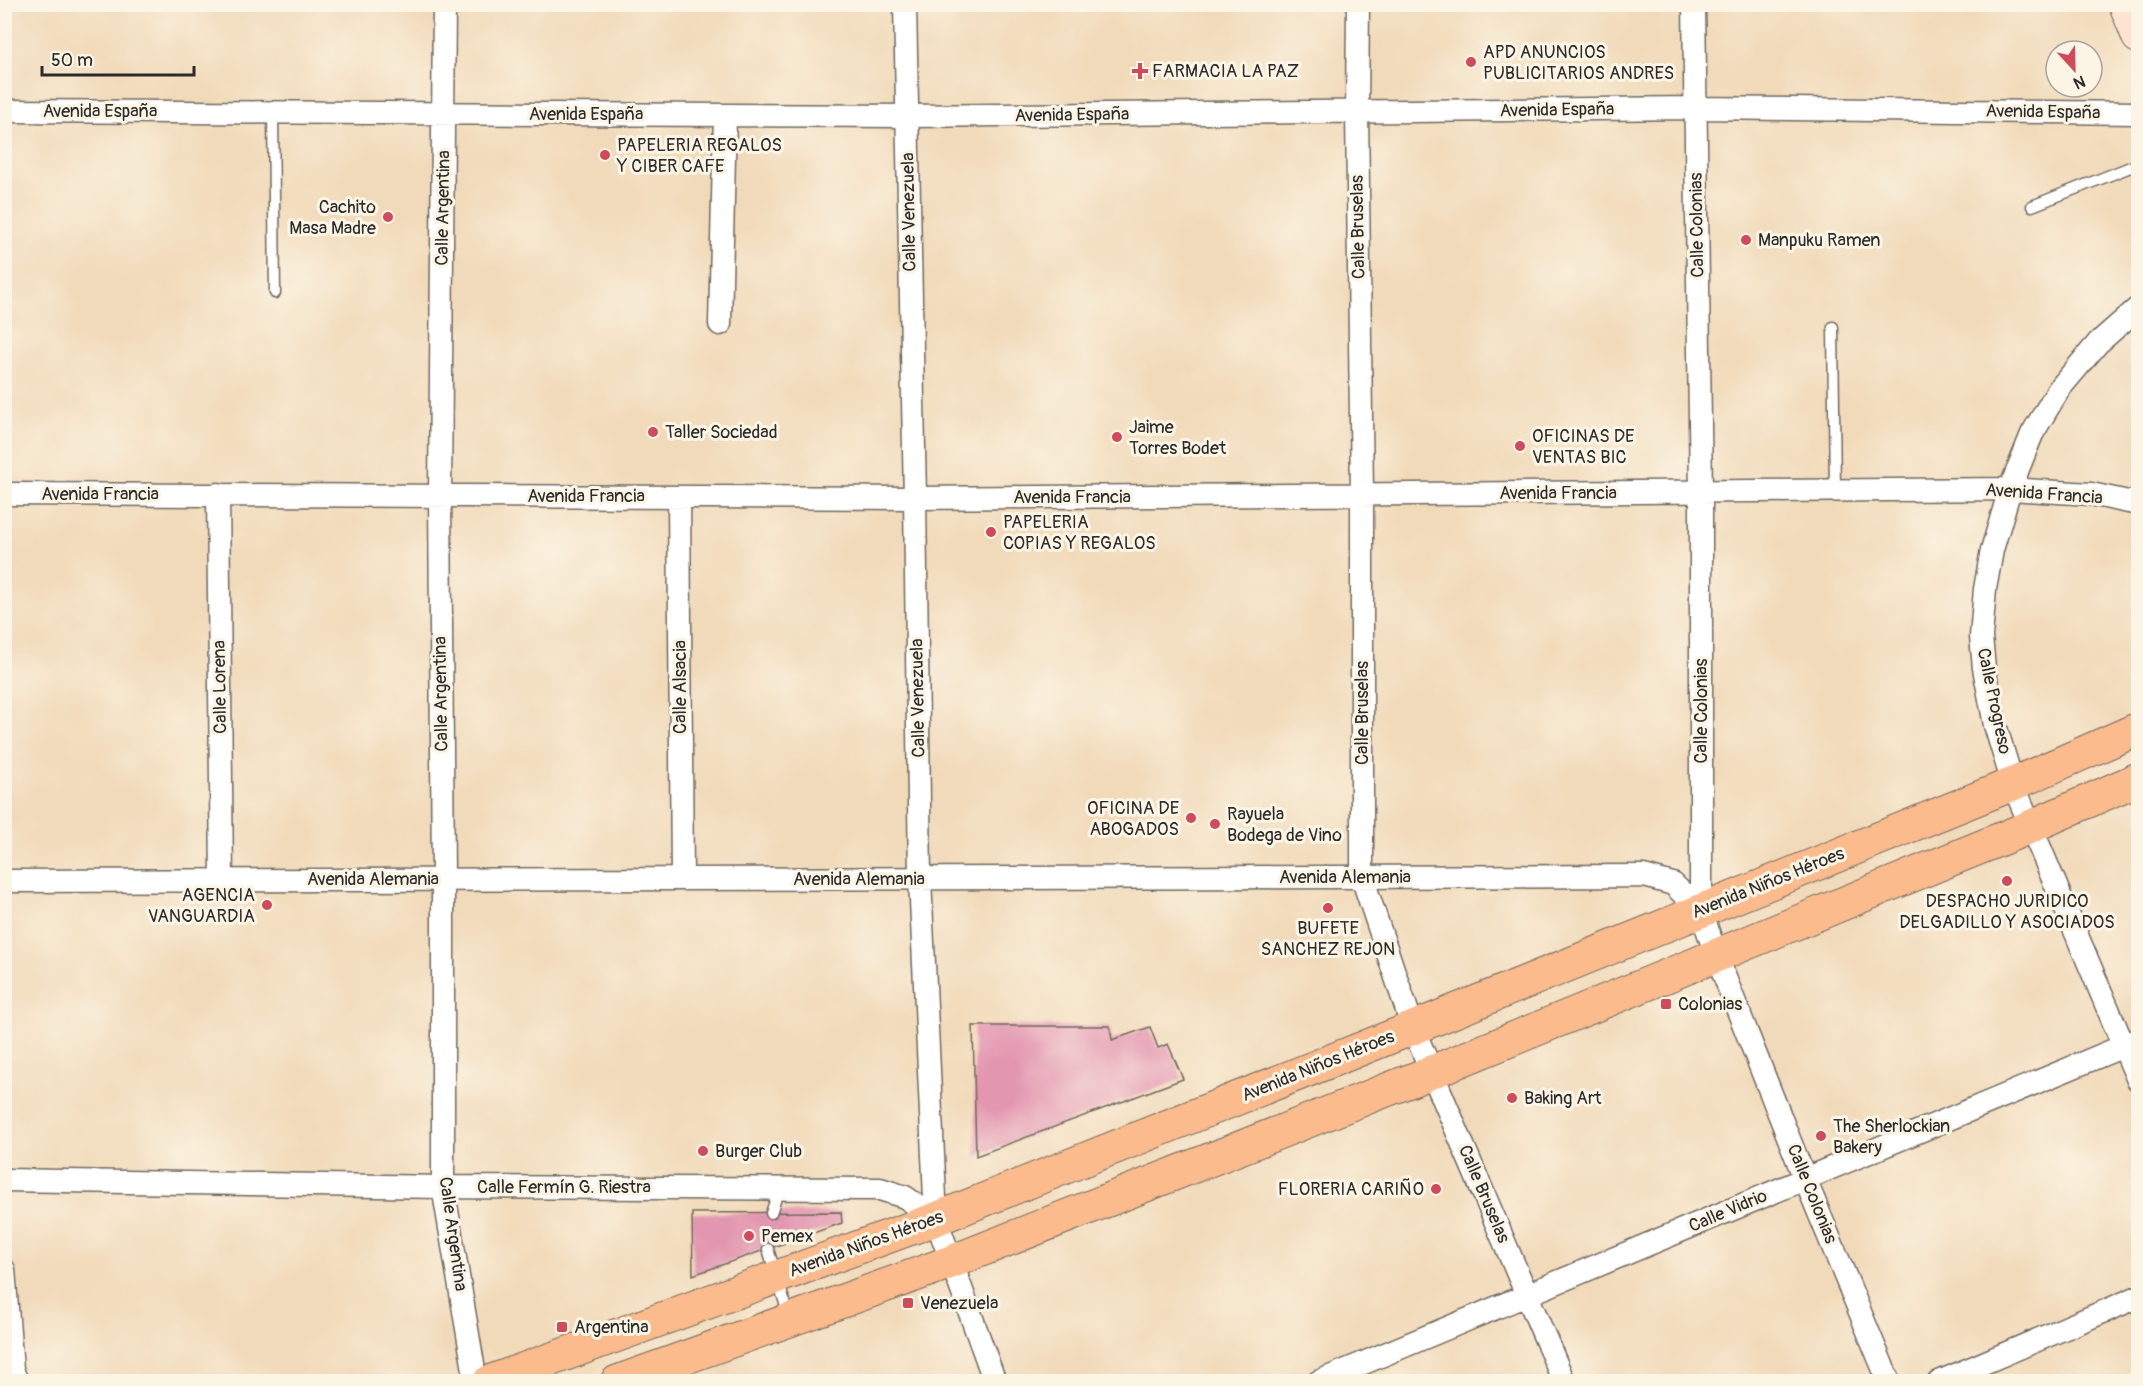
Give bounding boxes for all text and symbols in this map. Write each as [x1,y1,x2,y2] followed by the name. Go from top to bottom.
[42,39,194,77] scale bar
[2044,39,2104,99] north arrow
[1483,41,1674,85] place label: APD ANUNCIOS PUBLICITARIOS ANDRES
[51,49,93,72] text: 50 m
[1464,55,1478,69] marker: APD ANUNCIOS PUBLICITARIOS ANDRES
[1152,60,1299,83] place label: FARMACIA LA PAZ
[1133,64,1147,78] marker: FARMACIA LA PAZ
[2070,71,2088,93] text: N
[1499,98,1615,122] street label: Avenida España
[43,100,157,123] street label: Avenida España
[1985,100,2101,124] street label: Avenida España
[529,103,643,126] street label: Avenida España
[1014,103,1130,127] street label: Avenida España
[616,134,782,178] place label: PAPELERIA REGALOS Y CIBER CAFE
[598,148,612,162] marker: PAPELERIA REGALOS Y CIBER CAFE
[430,150,456,266] street label: Calle Argentina
[896,152,922,272] street label: Calle Venezuela
[1685,172,1709,278] street label: Calle Colonias
[1346,175,1370,279] street label: Calle Bruselas
[289,196,376,240] place label: Cachito Masa Madre
[381,210,395,224] marker: Cachito Masa Madre
[1758,229,1880,252] place label: Manpuku Ramen
[1739,233,1753,247] marker: Manpuku Ramen
[1129,416,1227,460] place label: Jaime Torres Bodet
[665,421,777,444] place label: Taller Sociedad
[646,425,660,439] marker: Taller Sociedad
[1532,425,1634,469] place label: OFICINAS DE VENTAS BIC
[1110,430,1124,444] marker: Jaime Torres Bodet
[1513,439,1527,453] marker: OFICINAS DE VENTAS BIC
[1984,478,2104,510] street label: Avenida Francia
[1499,482,1617,505] street label: Avenida Francia
[41,483,159,506] street label: Avenida Francia
[527,485,645,508] street label: Avenida Francia
[1013,486,1131,509] street label: Avenida Francia
[1003,511,1156,555] place label: PAPELERIA COPIAS Y REGALOS
[984,525,998,539] marker: PAPELERIA COPIAS Y REGALOS
[428,636,454,752] street label: Calle Argentina
[905,638,931,758] street label: Calle Venezuela
[208,640,232,734] street label: Calle Lorena
[669,640,692,734] street label: Calle Alsacia
[1972,646,2017,756] street label: Calle Progreso
[1690,658,1713,764] street label: Calle Colonias
[1351,661,1374,765] street label: Calle Bruselas
[1087,797,1179,841] place label: OFICINA DE ABOGADOS
[1227,803,1342,847] place label: Rayuela Bodega de Vino
[1184,811,1198,825] marker: OFICINA DE ABOGADOS
[1208,817,1222,831] marker: Rayuela Bodega de Vino
[1688,842,1848,924] street label: Avenida Niños Héroes
[1279,866,1411,889] street label: Avenida Alemania
[307,868,439,891] street label: Avenida Alemania
[793,868,925,891] street label: Avenida Alemania
[2000,874,2014,888] marker: DESPACHO JURIDICO DELGADILLO Y ASOCIADOS
[148,884,255,928] place label: AGENCIA VANGUARDIA
[1899,890,2115,934] place label: DESPACHO JURIDICO DELGADILLO Y ASOCIADOS
[260,898,274,912] marker: AGENCIA VANGUARDIA
[1321,901,1335,915] marker: BUFETE SANCHEZ REJON
[1261,917,1395,961] place label: BUFETE SANCHEZ REJON
[1678,993,1742,1016] place label: Colonias
[1659,997,1673,1011] marker: Colonias
[1238,1025,1398,1107] street label: Avenida Niños Héroes
[1524,1087,1602,1110] place label: Baking Art
[1505,1091,1519,1105] marker: Baking Art
[1833,1115,1950,1159] place label: The Sherlockian Bakery
[1814,1129,1828,1143] marker: The Sherlockian Bakery
[715,1140,802,1163] place label: Burger Club
[1782,1141,1842,1247] street label: Calle Colonias
[1453,1142,1515,1246] street label: Calle Bruselas
[696,1144,710,1158] marker: Burger Club
[434,1175,472,1293] street label: Calle Argentina
[477,1176,651,1199] street label: Calle Fermín G. Riestra
[1278,1178,1424,1201] place label: FLORERIA CARIÑO
[1429,1182,1443,1196] marker: FLORERIA CARIÑO
[1685,1184,1771,1238] street label: Calle Vidrio
[786,1205,946,1283] street label: Avenida Niños Héroes
[761,1225,814,1248] place label: Pemex
[742,1229,756,1243] marker: Pemex
[920,1292,998,1315] place label: Venezuela
[901,1296,915,1310] marker: Venezuela
[574,1316,649,1339] place label: Argentina
[555,1320,569,1334] marker: Argentina

